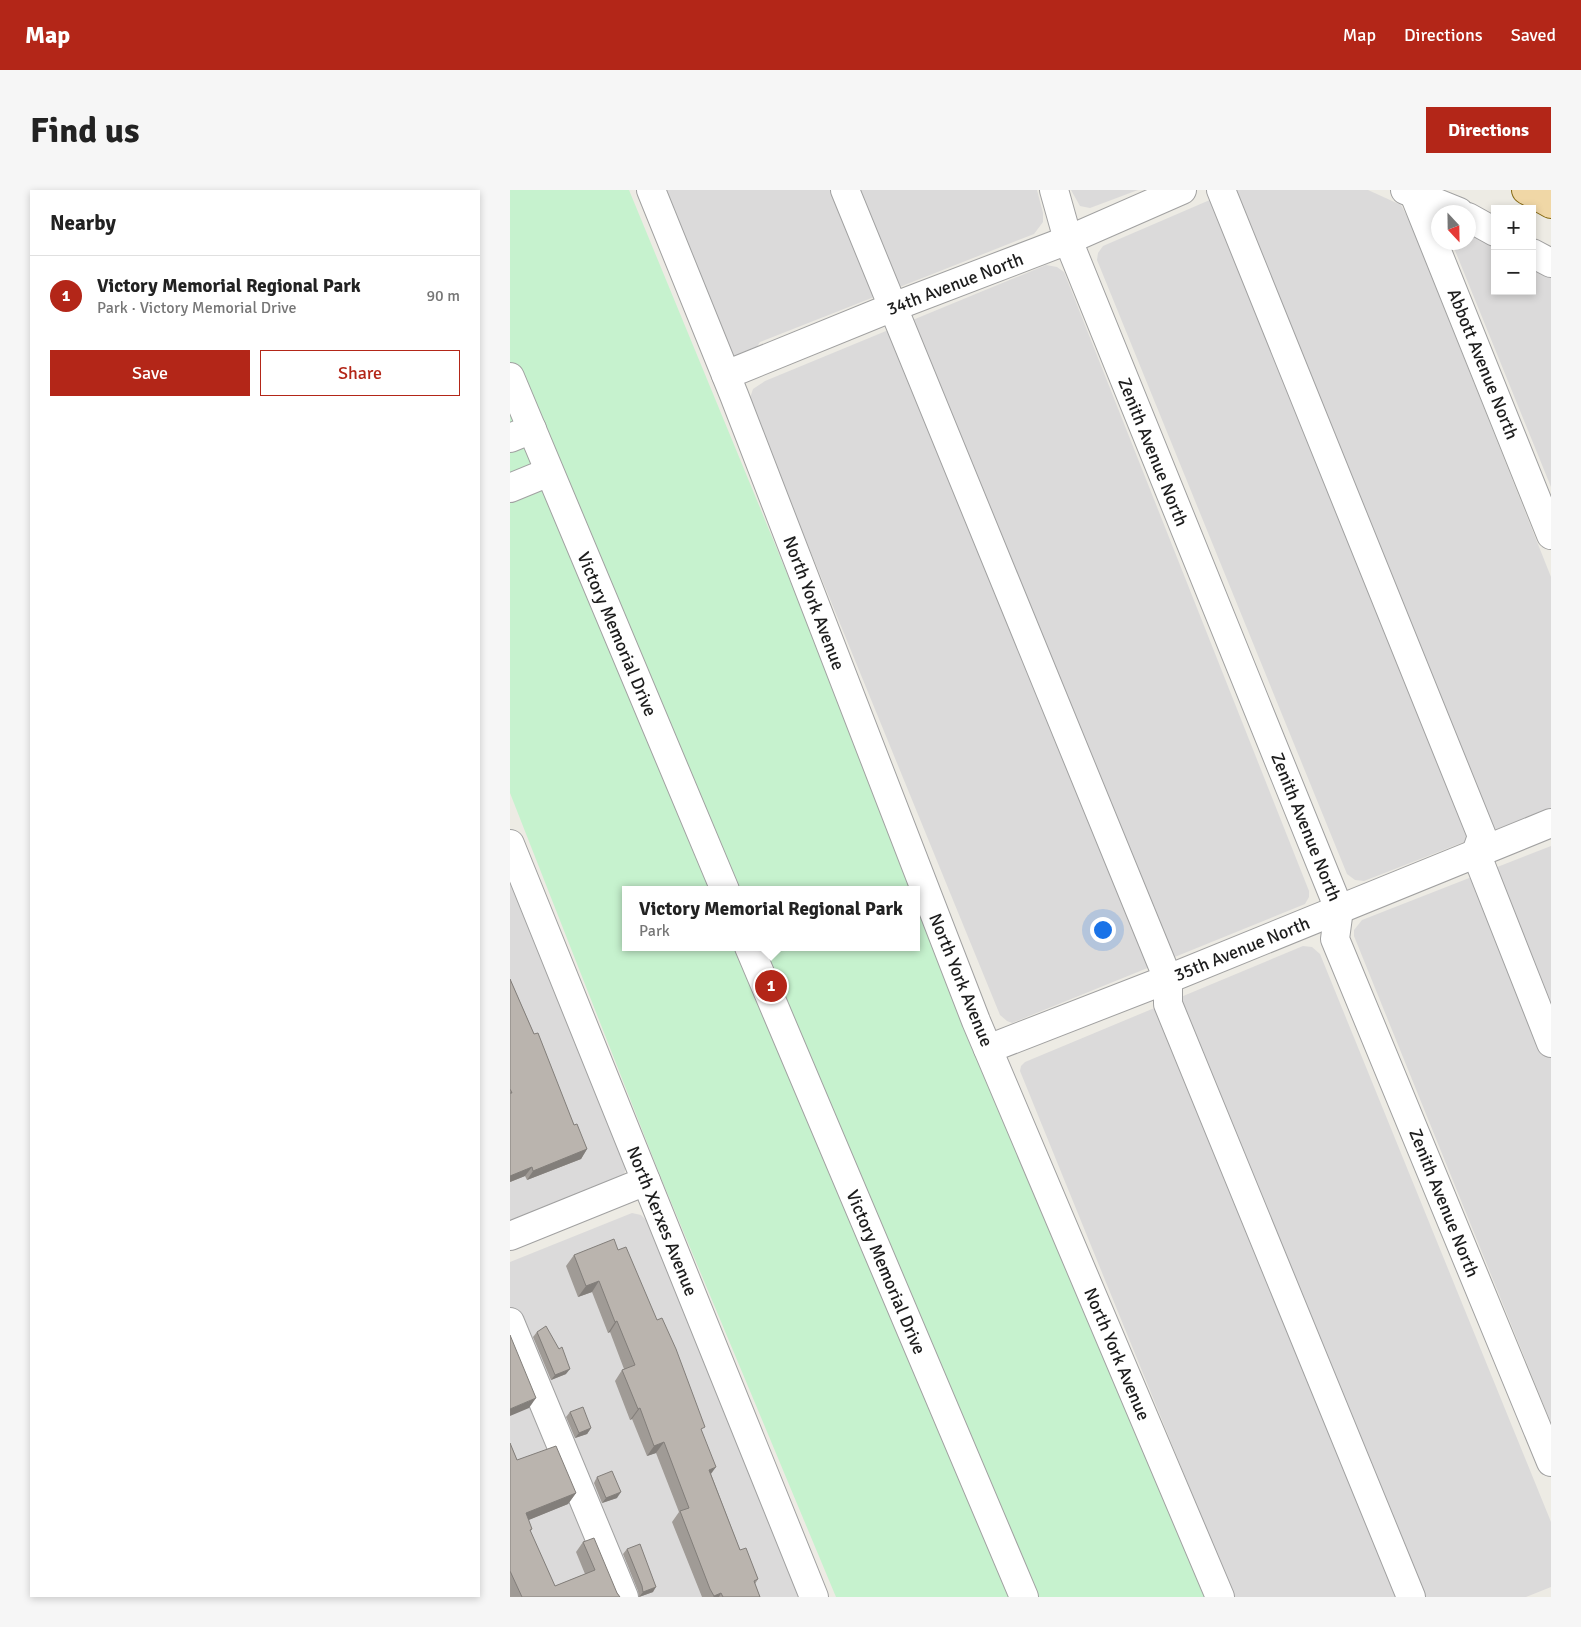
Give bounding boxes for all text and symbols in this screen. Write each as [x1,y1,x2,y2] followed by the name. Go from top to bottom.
[25,20,70,50] text: Map
[1343,24,1376,46] text: Map
[1404,24,1483,46] text: Directions
[1511,24,1556,46] text: Saved
[1426,107,1551,153] button: Directions
[30,109,140,152] text: Find us
[1431,205,1476,250] north arrow
[1491,205,1536,295] map controls
[1491,205,1536,250] button: +
[50,210,116,236] text: Nearby
[884,248,1026,320] street label: 34th Avenue North
[1491,250,1536,295] button: −
[97,274,361,298] text: Victory Memorial Regional Park
[1443,285,1523,443] street label: Abbott Avenue North
[62,286,70,306] text: 1
[426,286,460,306] text: 90 m
[97,298,296,318] text: Park · Victory Memorial Drive
[50,350,250,396] button: Save
[260,350,460,396] button: Share
[1113,375,1193,529] street label: Zenith Avenue North
[778,533,850,673] street label: North York Avenue
[572,549,662,719] street label: Victory Memorial Drive
[1266,750,1346,904] street label: Zenith Avenue North
[622,886,920,951] popup
[639,897,903,921] text: Victory Memorial Regional Park
[924,910,998,1050] street label: North York Avenue
[1171,912,1313,986] street label: 35th Avenue North
[1090,917,1116,943] your location
[639,921,670,941] text: Park
[755,967,787,1005] pin: 1
[1404,1126,1484,1280] street label: Zenith Avenue North
[622,1143,702,1299] street label: North Xerxes Avenue
[841,1187,931,1357] street label: Victory Memorial Drive
[1079,1284,1155,1424] street label: North York Avenue

